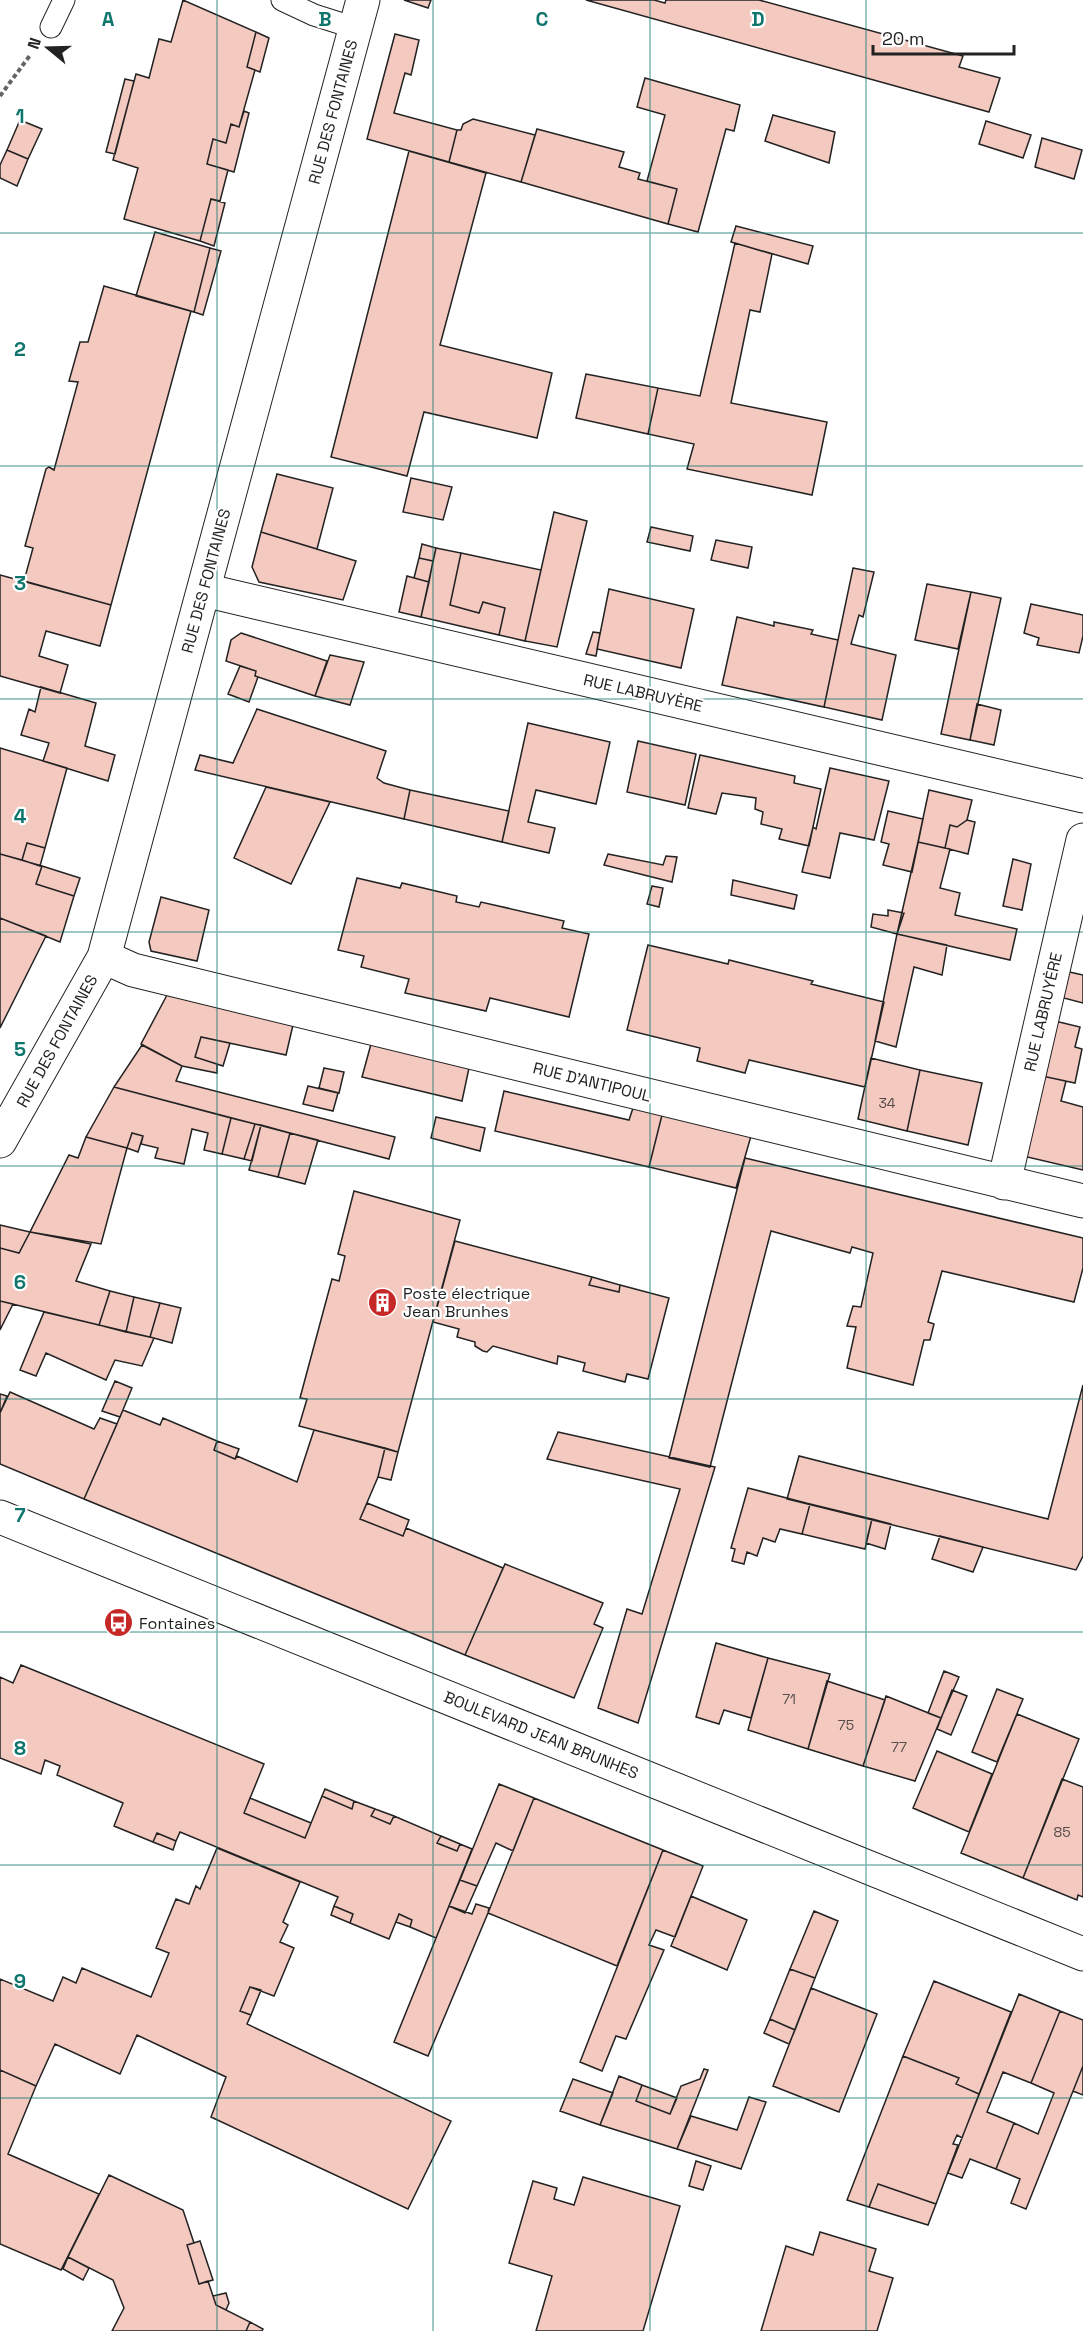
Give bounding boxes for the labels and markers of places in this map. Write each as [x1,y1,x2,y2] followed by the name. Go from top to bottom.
[403,1283,530,1322] place label: Poste électrique Jean Brunhes
[366,1286,398,1318] building icon: Poste électrique Jean Brunhes
[102,1607,134,1639] bus stop icon: Fontaines
[139,1613,215,1634] place label: Fontaines

